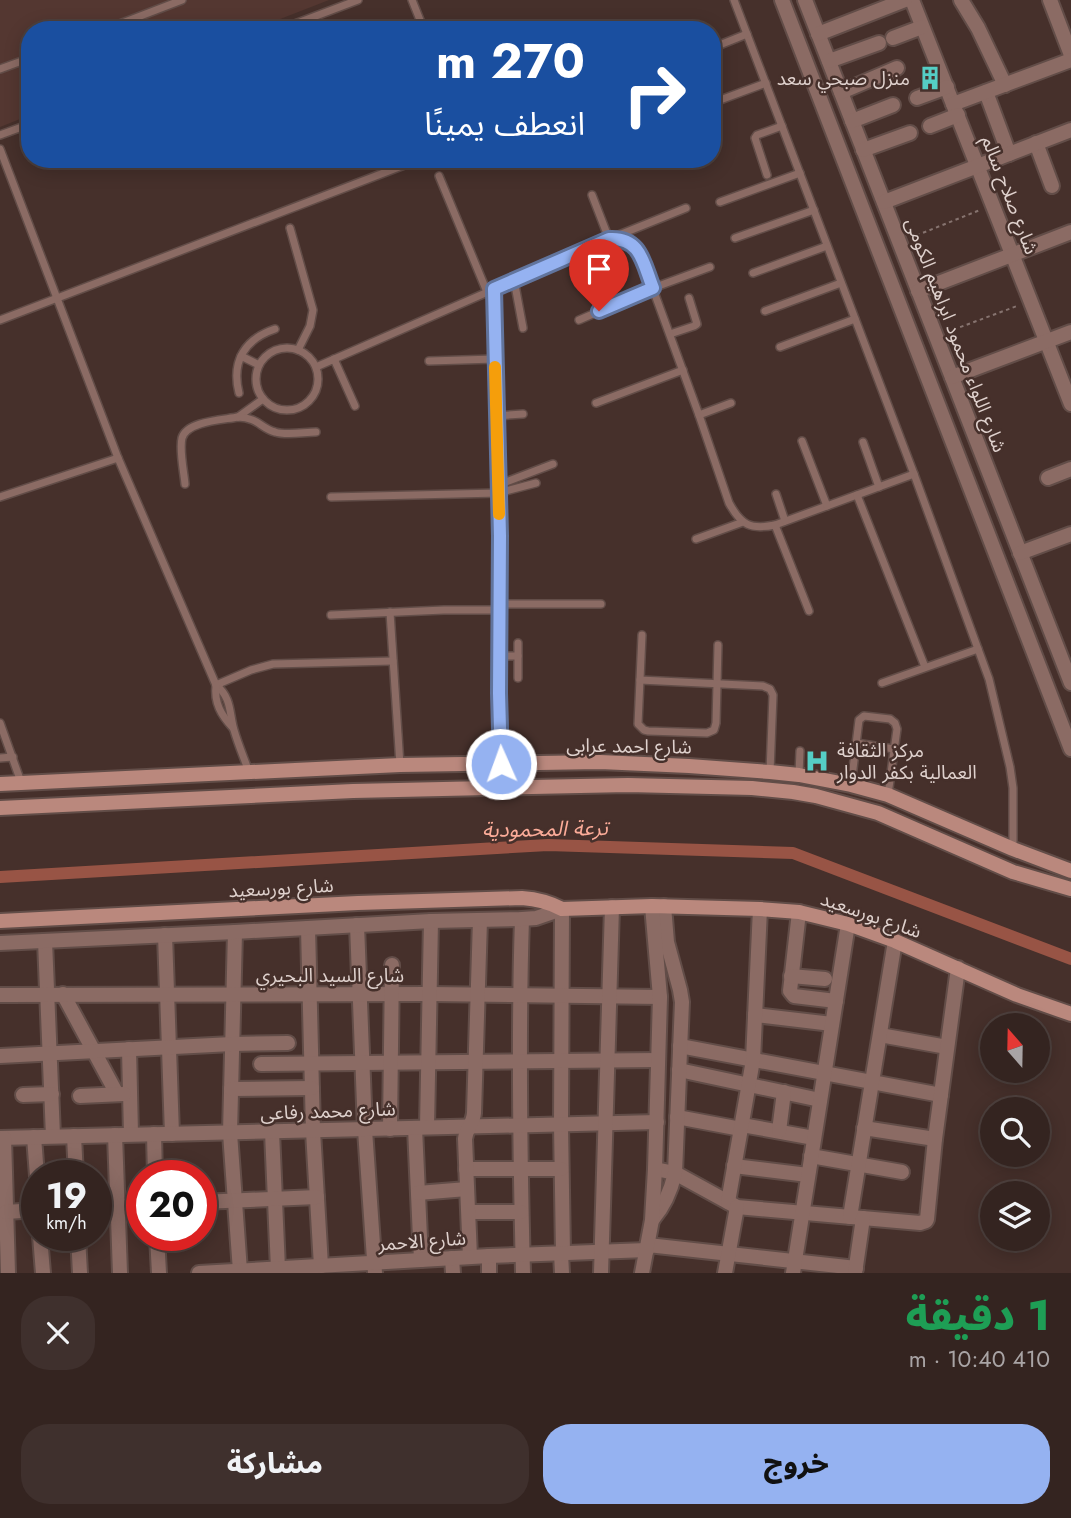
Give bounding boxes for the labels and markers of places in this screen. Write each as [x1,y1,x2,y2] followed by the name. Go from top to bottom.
[916,64,944,92] building icon: منزل صبحي سعد
[777,65,910,93] place label: منزل صبحي سعد
[569,239,629,311] pin
[836,737,977,786] place label: مركز الثقافة العمالية بكفر الدوار
[803,747,831,775] hospital icon: مركز الثقافة العمالية بكفر الدوار

